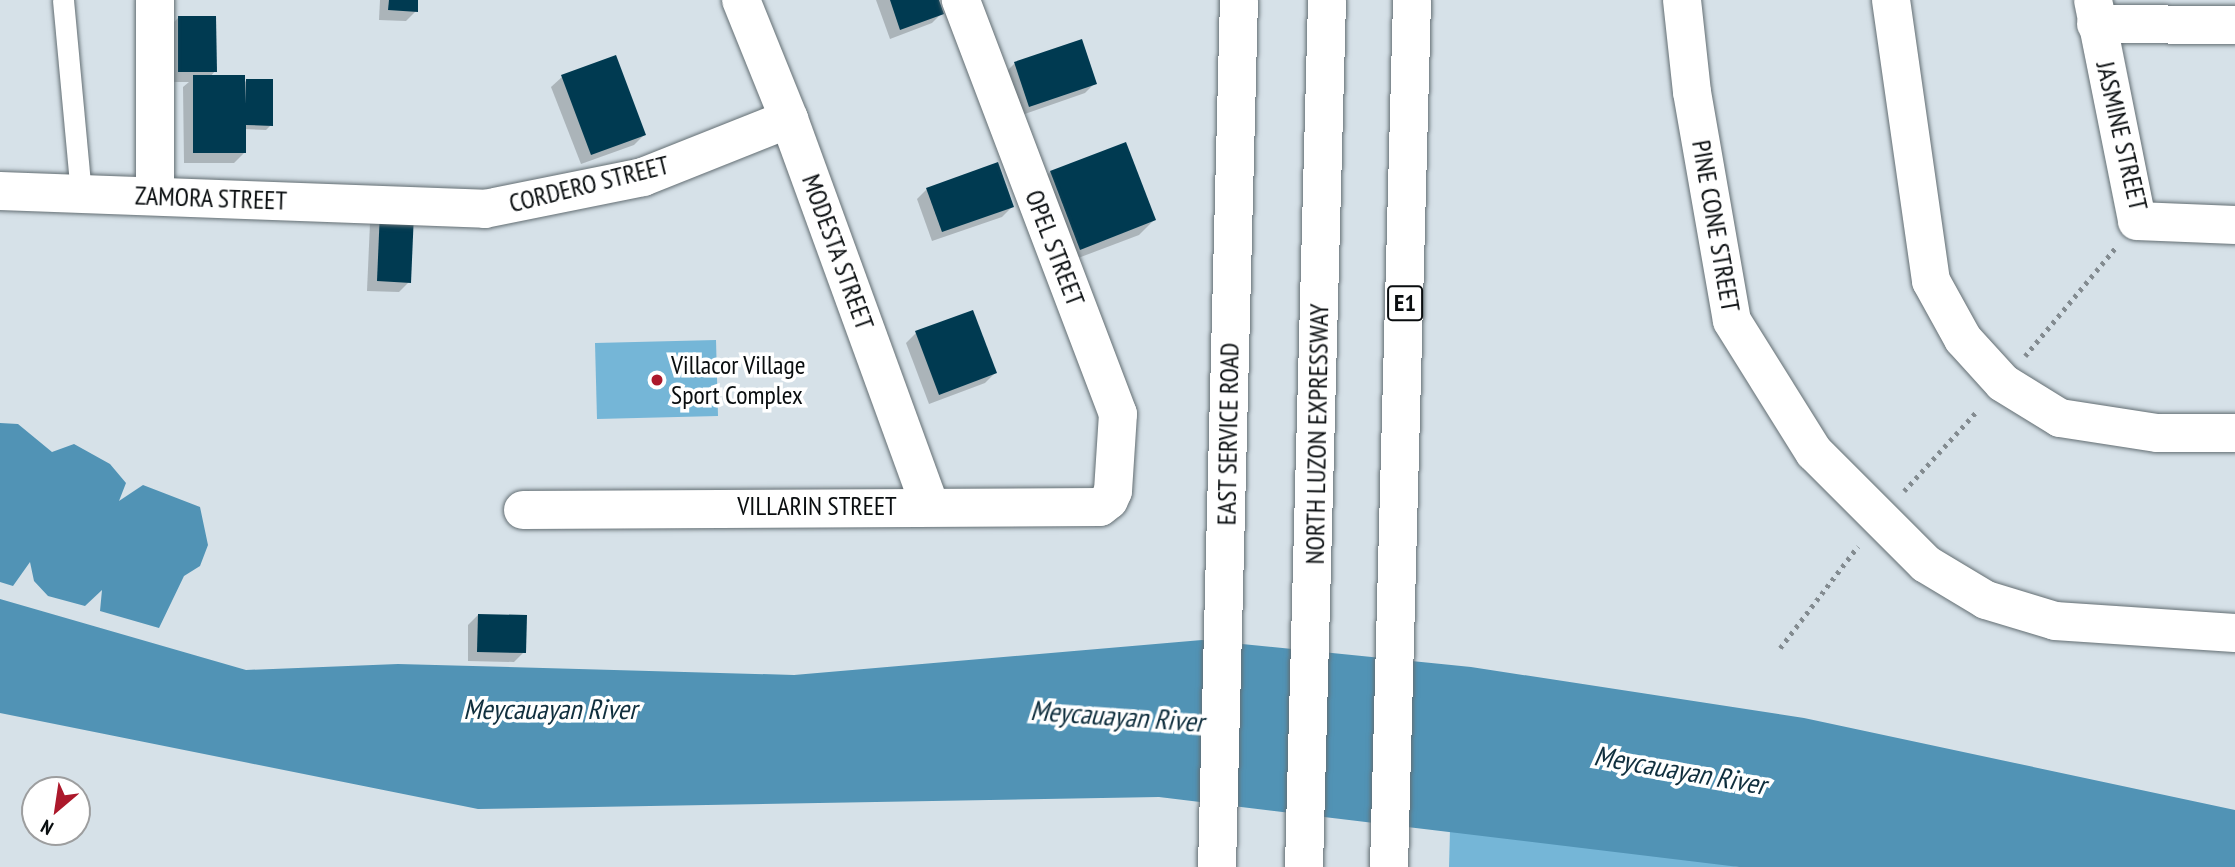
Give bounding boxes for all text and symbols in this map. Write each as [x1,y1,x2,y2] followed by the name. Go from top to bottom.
[2090,58,2154,214] street label: JASMINE STREET
[1686,138,1746,314] street label: PINE CONE STREET
[506,149,672,219] street label: CORDERO STREET
[795,170,881,334] street label: MODESTA STREET
[134,180,288,216] street label: ZAMORA STREET
[1018,185,1092,311] street label: OPEL STREET
[1386,282,1424,324] road number: E1
[1299,303,1335,565] street label: NORTH LUZON EXPRESSWAY
[1211,342,1245,526] street label: EAST SERVICE ROAD
[671,349,806,410] place label: Villacor Village Sport Complex
[649,372,665,388] marker: Villacor Village Sport Complex
[737,490,897,522] street label: VILLARIN STREET
[463,692,637,726] water label: Meycauayan River
[1029,693,1205,739] water label: Meycauayan River
[1592,738,1768,802] water label: Meycauayan River
[21,776,91,846] north arrow
[36,815,57,841] text: N

